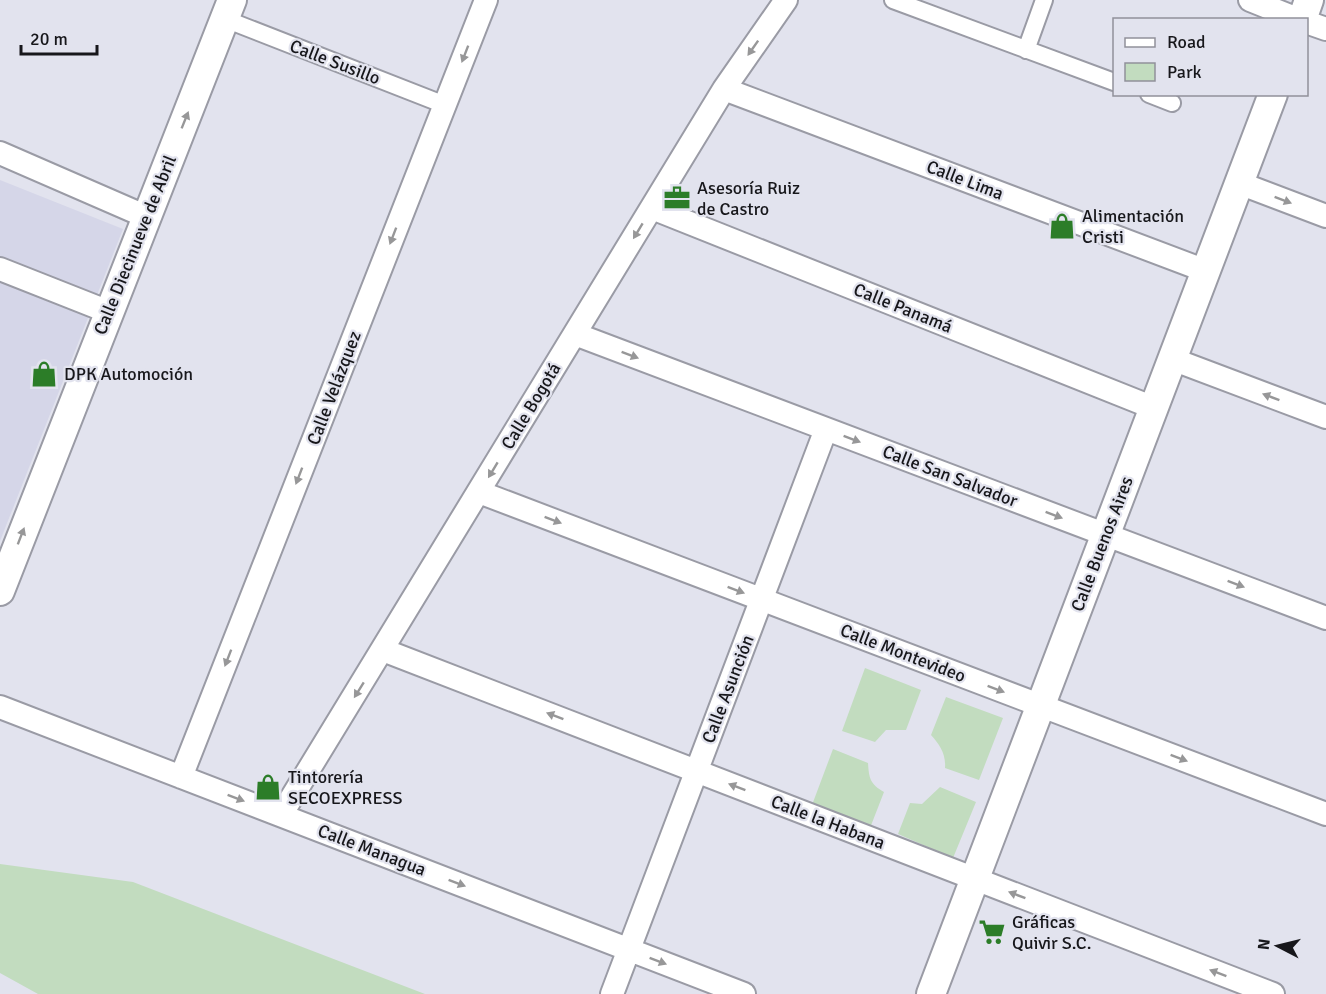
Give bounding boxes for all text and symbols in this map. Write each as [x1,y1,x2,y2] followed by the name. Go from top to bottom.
[21,18,98,56] scale bar
[1113,18,1308,96] legend
[30,28,68,50] text: 20 m
[1167,31,1206,53] text: Road
[287,35,383,89] street label: Calle Susillo
[747,40,759,56] one-way arrow
[460,46,470,64] one-way arrow
[1167,61,1202,83] text: Park
[180,111,190,129] one-way arrow
[89,152,181,338] street label: Calle Diecinueve de Abril
[924,155,1006,205] street label: Calle Lima
[697,177,800,220] place label: Asesoría Ruiz de Castro
[662,183,692,213] office icon: Asesoría Ruiz de Castro
[1274,195,1292,205] one-way arrow
[1082,205,1184,248] place label: Alimentación Cristi
[1047,211,1077,241] shop icon: Alimentación Cristi
[632,223,643,239] one-way arrow
[388,227,398,245] one-way arrow
[850,278,956,338] street label: Calle Panamá
[302,328,366,448] street label: Calle Velázquez
[621,351,639,360] one-way arrow
[29,359,59,389] shop icon: DPK Automoción
[496,359,566,453] street label: Calle Bogotá
[64,363,193,385] place label: DPK Automoción
[1262,391,1280,401] one-way arrow
[843,434,861,444] one-way arrow
[879,440,1021,512] street label: Calle San Salvador
[487,461,498,478] one-way arrow
[294,467,303,485] one-way arrow
[1066,473,1138,615] street label: Calle Buenos Aires
[1045,511,1063,521] one-way arrow
[545,516,563,526] one-way arrow
[16,527,26,545] one-way arrow
[1227,580,1245,589] one-way arrow
[727,585,745,595] one-way arrow
[837,619,969,687] street label: Calle Montevideo
[697,632,759,746] street label: Calle Asunción
[223,649,233,667] one-way arrow
[353,682,364,698] one-way arrow
[988,684,1006,694] one-way arrow
[546,711,564,720] one-way arrow
[1170,754,1188,763] one-way arrow
[288,766,403,809] place label: Tintorería SECOEXPRESS
[253,772,283,802] shop icon: Tintorería SECOEXPRESS
[728,781,746,791] one-way arrow
[768,790,888,854] street label: Calle la Habana
[227,793,245,803] one-way arrow
[315,819,429,881] street label: Calle Managua
[448,879,466,888] one-way arrow
[1007,890,1025,900] one-way arrow
[1012,911,1091,954] place label: Gráficas Quivir S.C.
[1248,916,1308,976] north arrow
[977,917,1007,947] supermarket icon: Gráficas Quivir S.C.
[1254,938,1275,951] text: N
[650,956,668,966] one-way arrow
[1209,968,1227,977] one-way arrow

